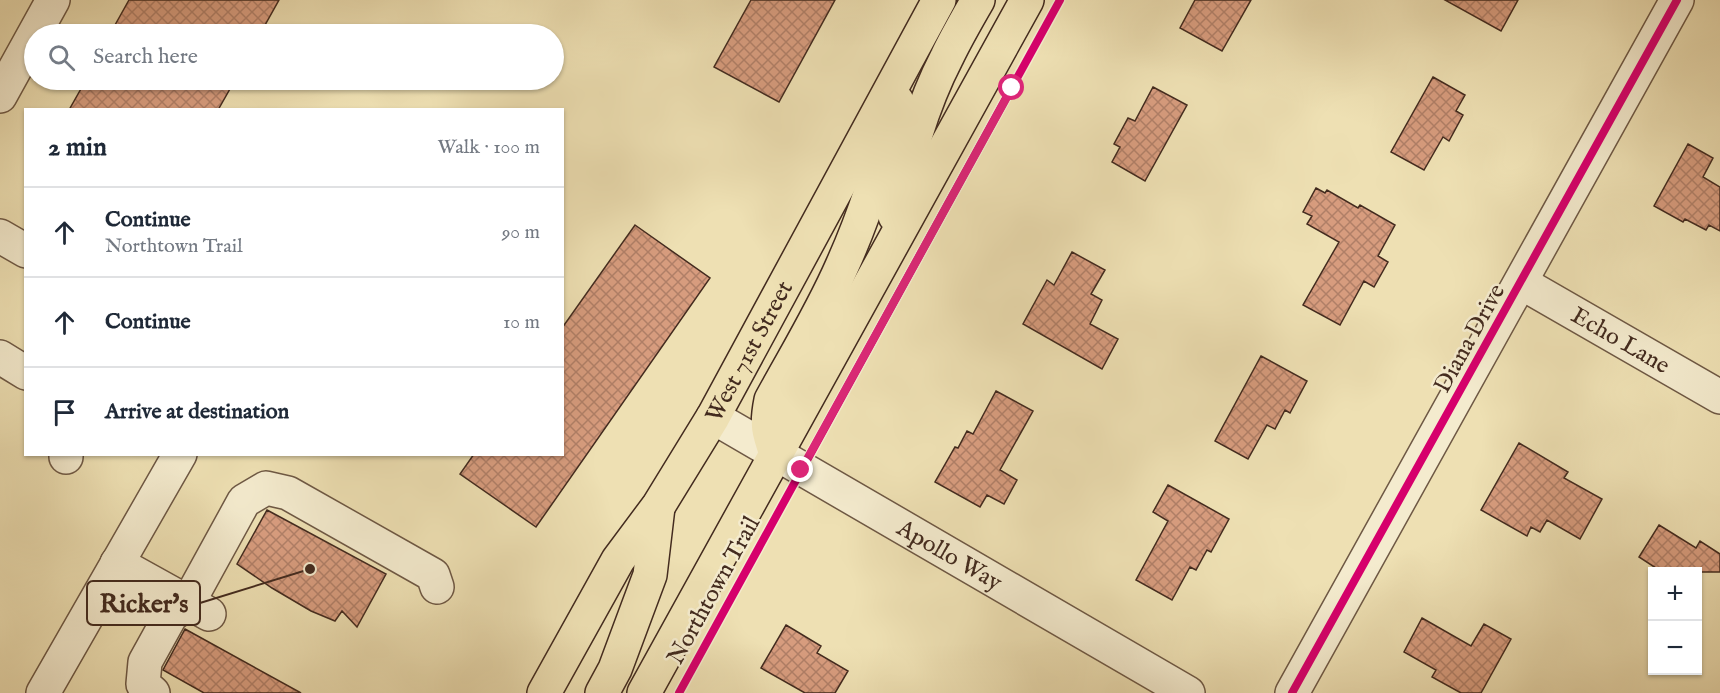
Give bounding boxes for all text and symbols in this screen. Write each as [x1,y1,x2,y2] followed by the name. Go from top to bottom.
[24,24,564,90] search box
[45,41,78,74] icon: search
[93,43,198,71] text: Search here
[998,74,1024,100] route start
[48,131,107,164] text: 2 min
[437,135,540,160] text: Walk · 100 m
[105,206,191,234] text: Continue
[48,216,81,249] icon: ahead
[502,220,540,245] text: 90 m
[105,234,243,259] text: Northtown Trail
[699,276,801,428] street label: West 71st Street
[1428,279,1513,399] street label: Diana Drive
[1565,301,1675,382] street label: Echo Lane
[48,306,81,339] icon: ahead
[105,308,191,336] text: Continue
[503,310,540,335] text: 10 m
[48,396,81,429] icon: arrive
[105,398,289,426] text: Arrive at destination
[787,456,813,482] route end
[661,511,768,670] street label: Northtown Trail
[890,513,1008,599] street label: Apollo Way
[1648,567,1702,675] map controls
[1648,567,1702,621] button: +
[87,581,200,625] callout: Ricker's
[99,588,189,621] text: Ricker's
[1648,621,1702,675] button: −

